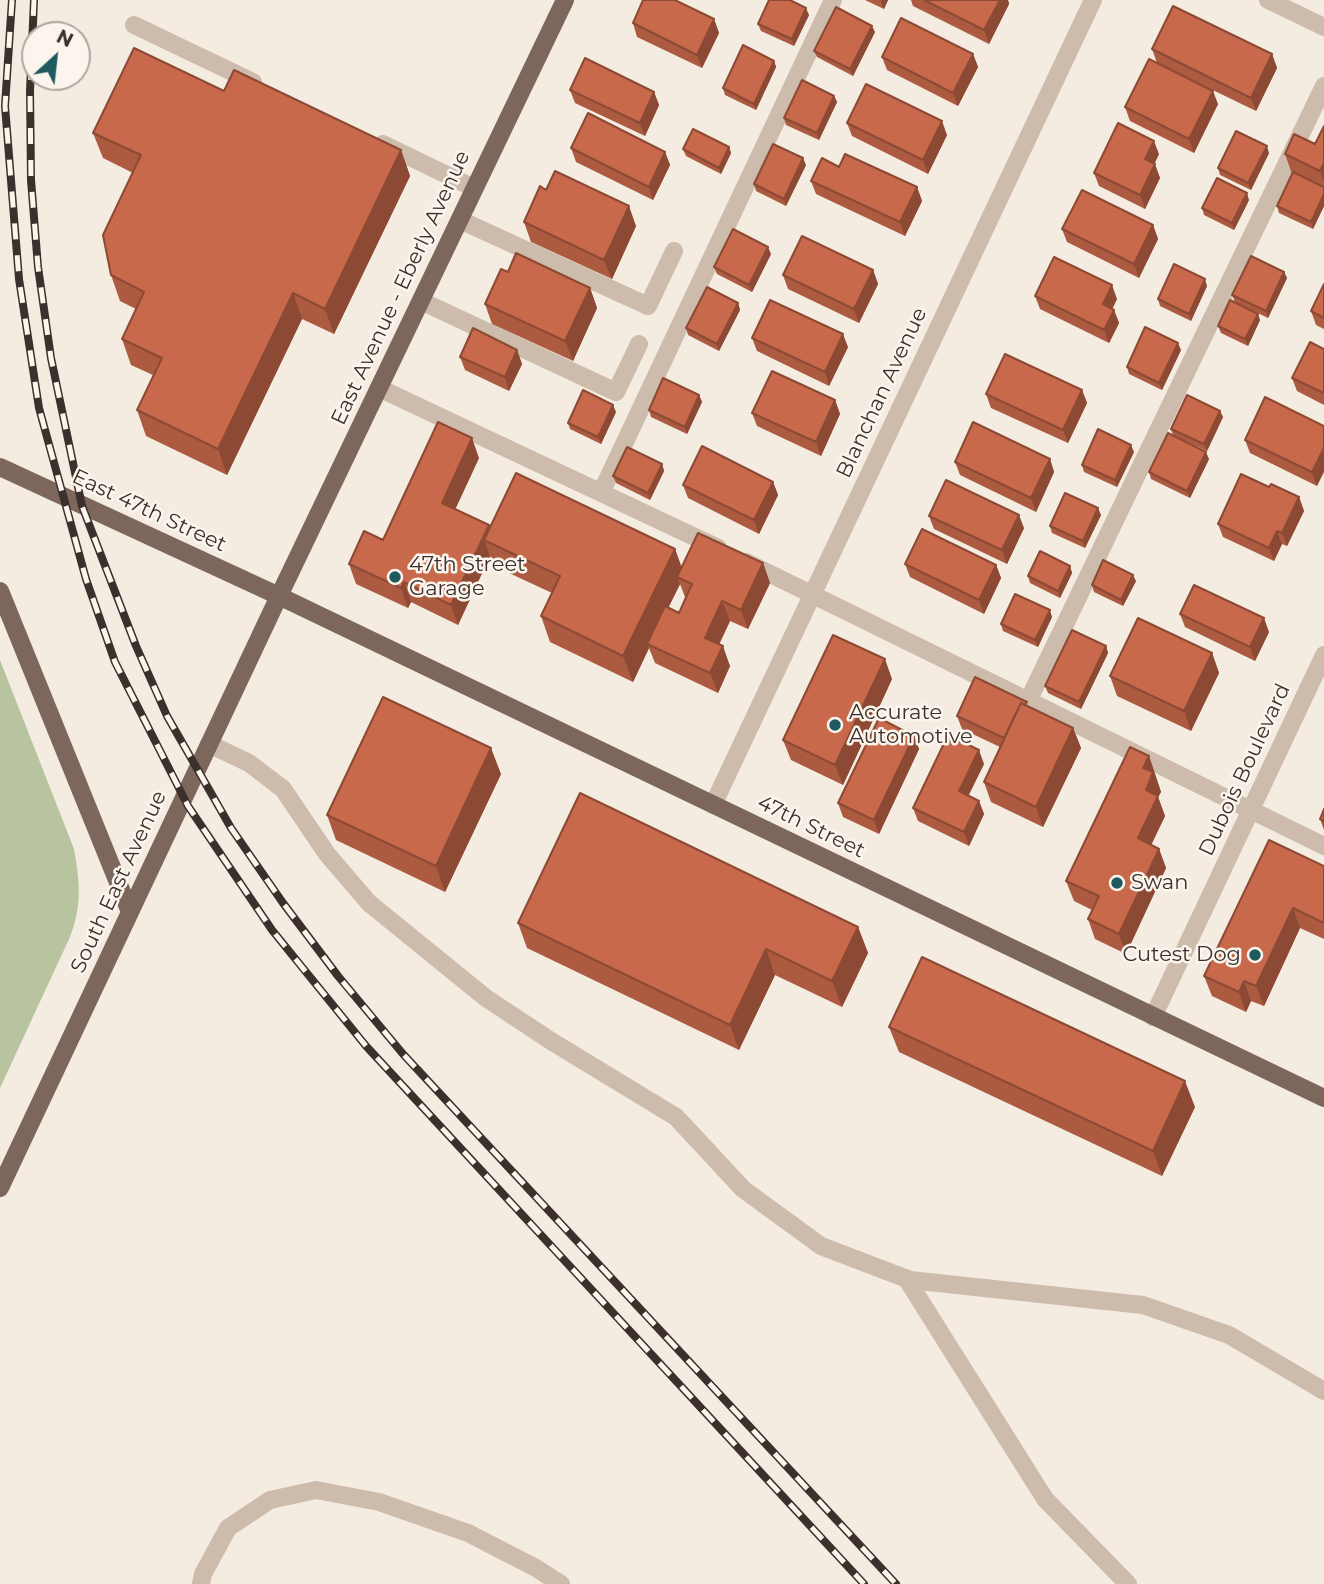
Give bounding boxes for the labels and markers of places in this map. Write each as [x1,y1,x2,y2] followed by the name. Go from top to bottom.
[409,552,526,602] place label: 47th Street Garage
[387,569,403,585] marker: 47th Street Garage
[849,700,973,750] place label: Accurate Automotive
[827,717,843,733] marker: Accurate Automotive
[1131,870,1188,896] place label: Swan
[1109,875,1125,891] marker: Swan
[1122,942,1241,968] place label: Cutest Dog
[1247,947,1263,963] marker: Cutest Dog

